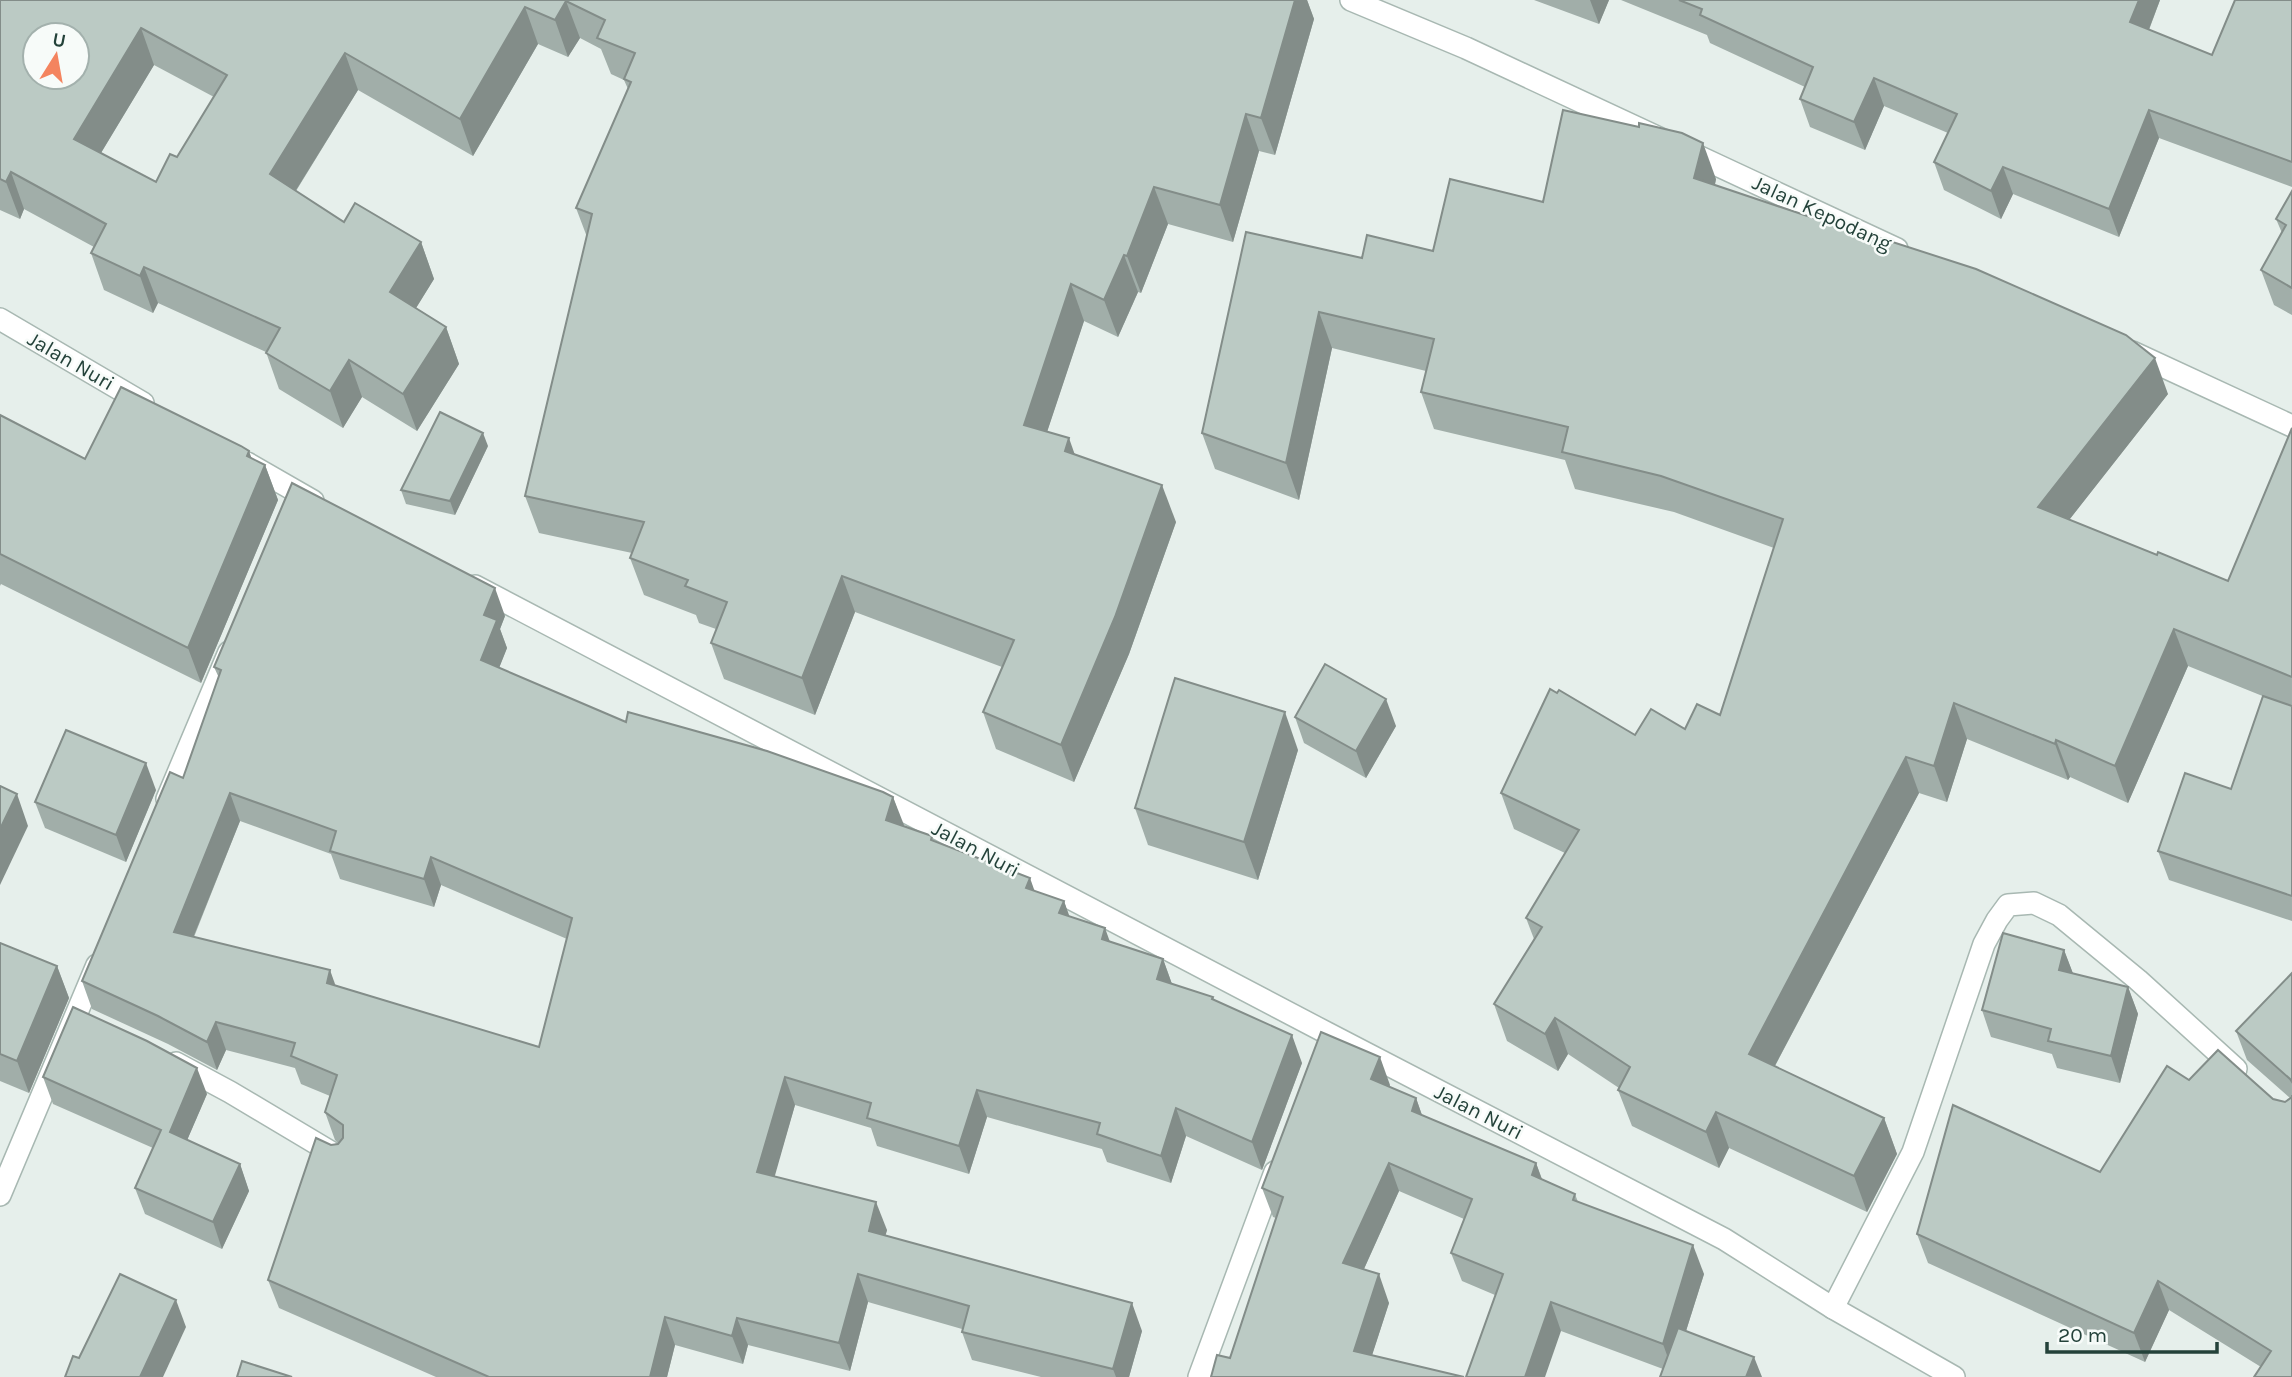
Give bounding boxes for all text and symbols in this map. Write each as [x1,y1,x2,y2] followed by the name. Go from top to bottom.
[21,21,91,91] north arrow
[51,28,68,52] text: U
[1749,170,1896,256] street label: Jalan Kepodang
[23,327,119,395] street label: Jalan Nuri
[928,816,1024,882] street label: Jalan Nuri
[1431,1079,1527,1145] street label: Jalan Nuri
[2047,1310,2217,1354] scale bar
[2058,1323,2107,1347] text: 20 m

